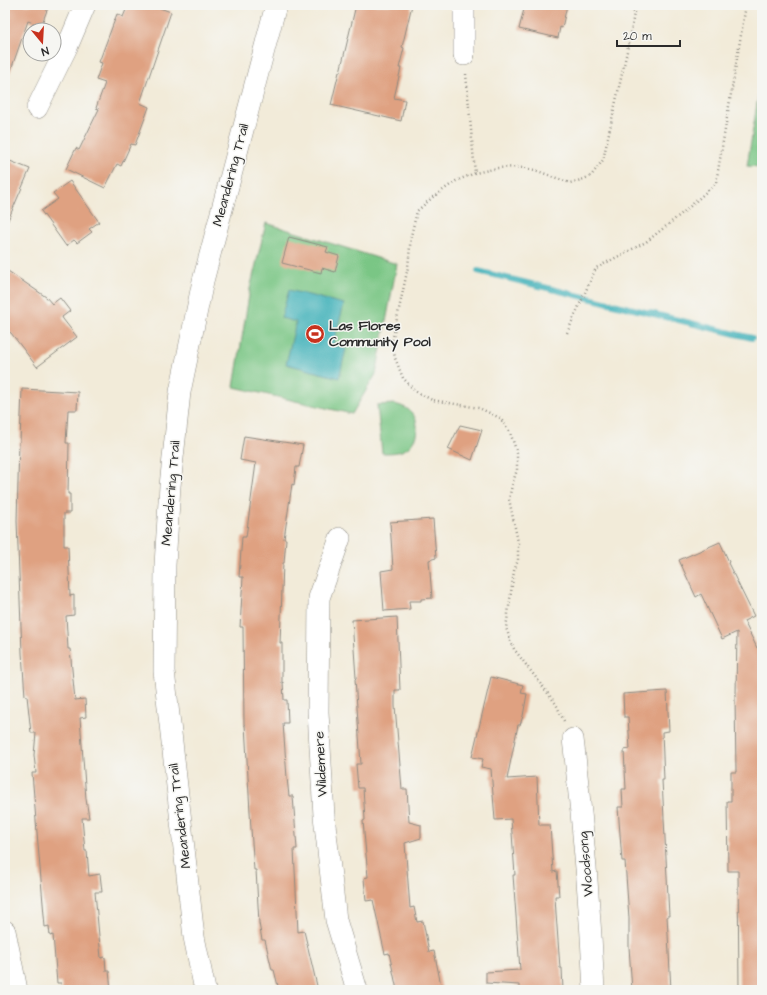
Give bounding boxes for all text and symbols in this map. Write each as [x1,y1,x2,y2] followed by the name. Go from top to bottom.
[22,22,62,62] north arrow
[617,22,680,48] scale bar
[623,28,652,45] text: 20 m
[39,43,51,59] text: N
[208,121,254,229] street label: Meandering Trail
[329,316,431,352] place label: Las Flores Community Pool
[304,323,326,345] sports icon: Las Flores Community Pool
[156,440,186,546] street label: Meandering Trail
[309,730,333,797] street label: Wildemere
[164,762,196,870] street label: Meandering Trail
[573,831,599,897] street label: Woodsong

